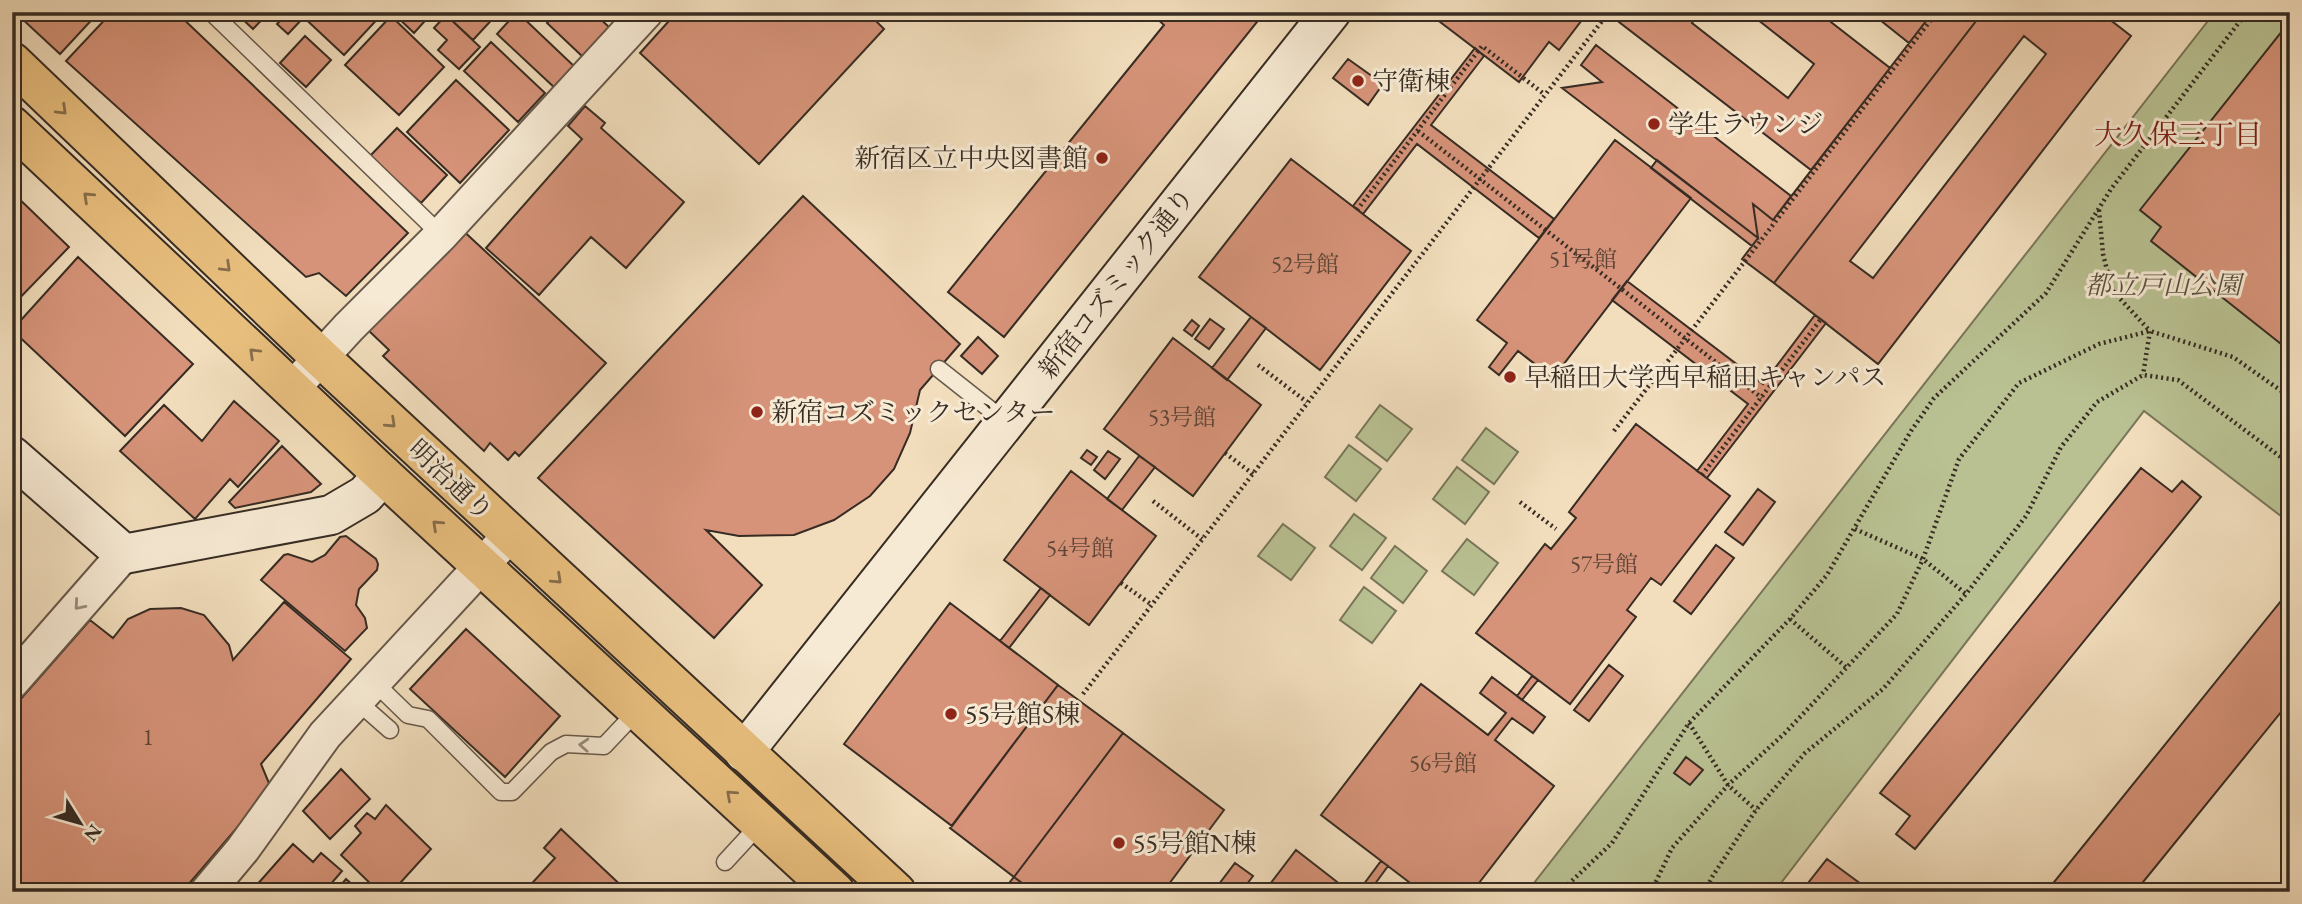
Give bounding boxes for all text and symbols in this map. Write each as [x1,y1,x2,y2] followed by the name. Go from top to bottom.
[1372,64,1450,98] place label: 守衛棟
[1350,73,1366,89] marker: 守衛棟
[53,101,66,114] one-way arrow
[1668,107,1823,141] place label: 学生ラウンジ
[1646,116,1662,132] marker: 学生ラウンジ
[2094,116,2262,152] district label: 大久保三丁目
[854,141,1088,175] place label: 新宿区立中央図書館
[1094,150,1110,166] marker: 新宿区立中央図書館
[1031,181,1201,385] street label: 新宿コズミック通り
[83,192,96,205] one-way arrow
[1549,244,1617,274] house number: 51号館
[1271,249,1339,279] house number: 52号館
[218,258,231,271] one-way arrow
[2085,268,2245,302] park label: 都立戸山公園
[249,348,262,361] one-way arrow
[1524,360,1886,394] place label: 早稲田大学西早稲田キャンパス
[1502,369,1518,385] marker: 早稲田大学西早稲田キャンパス
[771,395,1055,429] place label: 新宿コズミックセンター
[1148,402,1216,432] house number: 53号館
[749,404,765,420] marker: 新宿コズミックセンター
[383,415,396,428] one-way arrow
[401,432,501,528] street label: 明治通り
[432,521,445,534] one-way arrow
[1046,533,1114,563] house number: 54号館
[1570,549,1638,579] house number: 57号館
[549,570,562,583] one-way arrow
[75,597,87,610] one-way arrow
[965,697,1080,731] place label: 55号館S棟
[943,706,959,722] marker: 55号館S棟
[142,722,154,752] house number: 1
[578,738,589,753] one-way arrow
[1409,748,1477,778] house number: 56号館
[46,788,116,858] north arrow
[726,791,739,803] one-way arrow
[78,819,108,847] text: N
[1133,826,1257,860] place label: 55号館N棟
[1111,835,1127,851] marker: 55号館N棟

